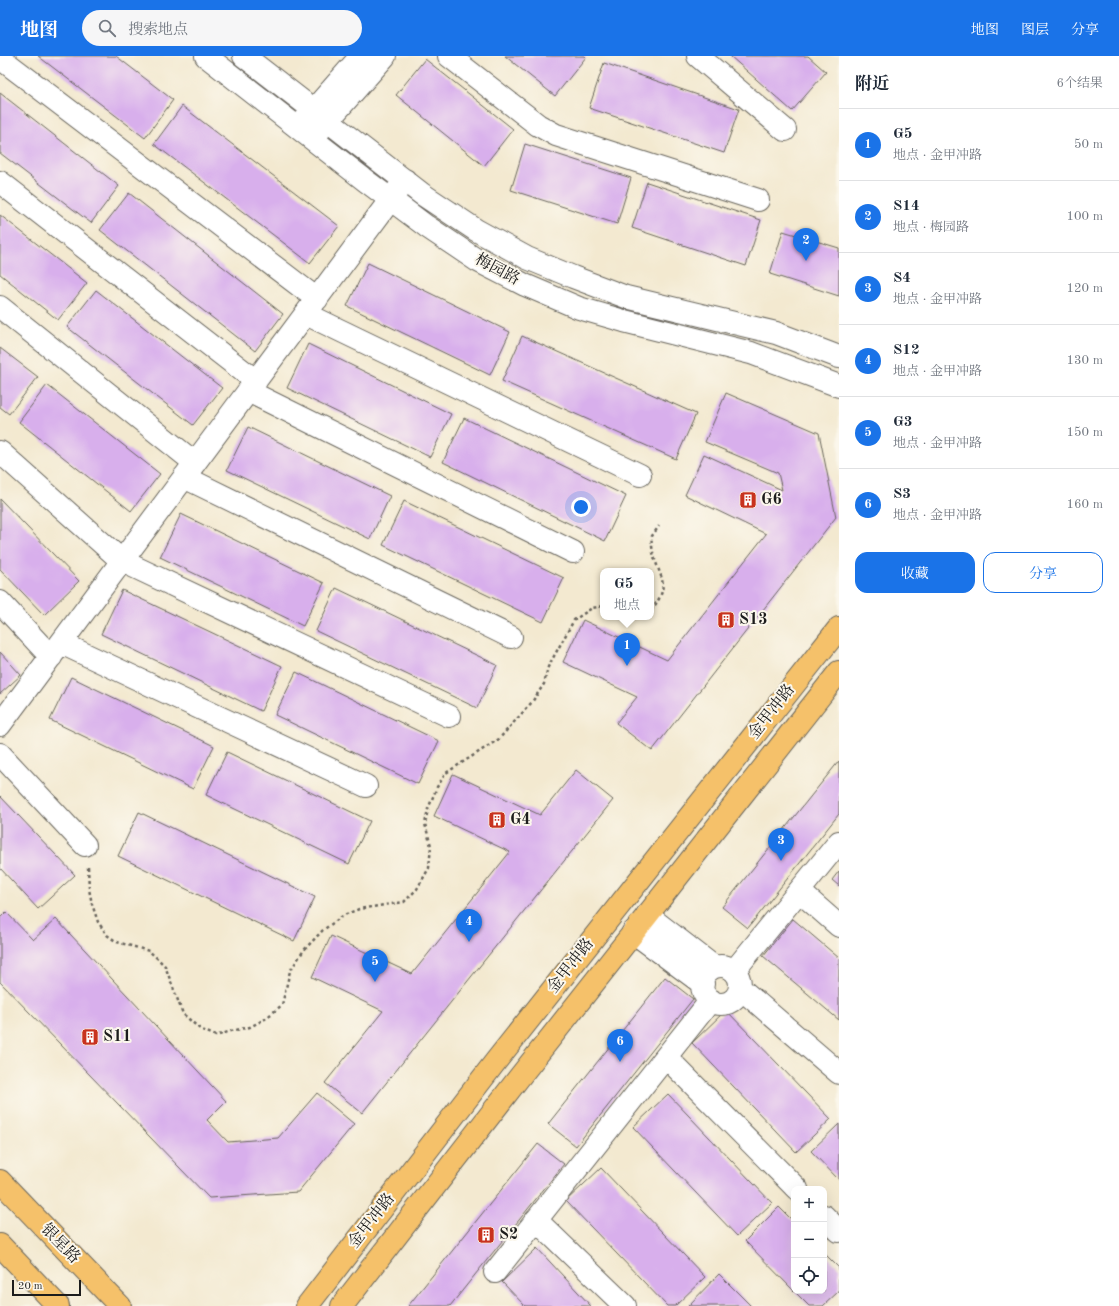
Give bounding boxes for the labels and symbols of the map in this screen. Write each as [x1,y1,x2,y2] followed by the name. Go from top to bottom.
[793,228,819,261] pin: 2
[472,250,523,288] street label: 梅园路
[738,490,758,510] building icon: G6
[761,492,782,508] place label: G6
[571,497,591,517] your location
[716,610,736,630] building icon: S13
[739,612,767,628] place label: S13
[614,633,640,666] pin: 1
[744,681,798,742] street label: 金甲冲路
[487,810,507,830] building icon: G4
[510,812,531,828] place label: G4
[768,828,794,861] pin: 3
[456,909,482,942] pin: 4
[543,935,597,996] street label: 金甲冲路
[362,949,388,982] pin: 5
[80,1027,100,1047] building icon: S11
[103,1029,131,1045] place label: S11
[607,1029,633,1062] pin: 6
[344,1190,398,1251] street label: 金甲冲路
[38,1220,84,1267] street label: 银星路
[476,1225,496,1245] building icon: S2
[499,1227,518,1243] place label: S2
[12,1278,81,1297] scale bar

